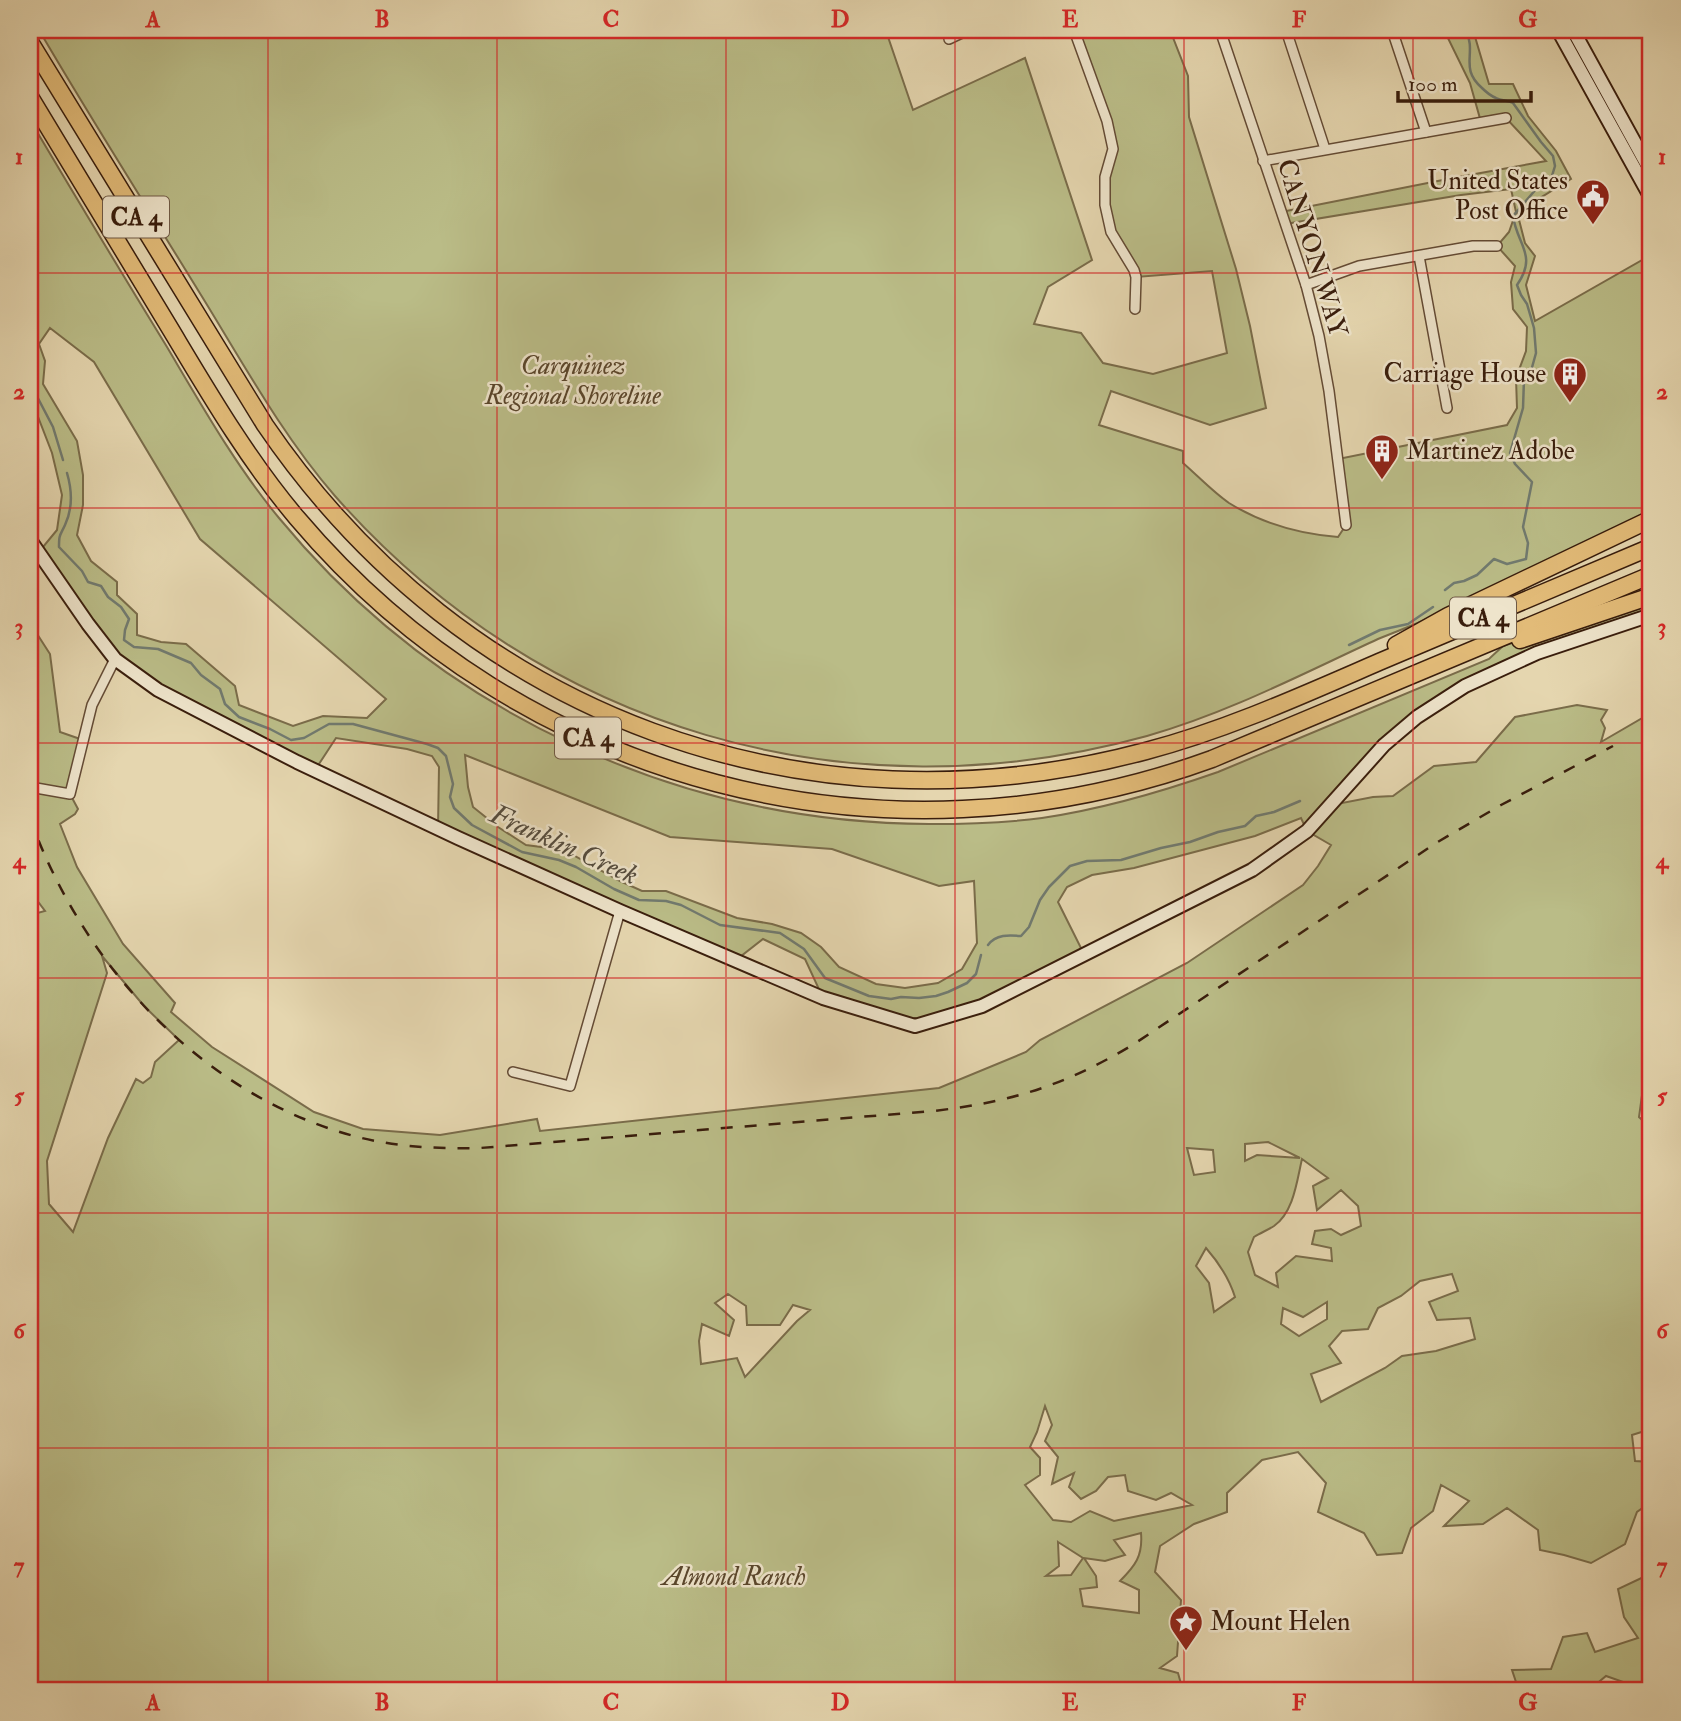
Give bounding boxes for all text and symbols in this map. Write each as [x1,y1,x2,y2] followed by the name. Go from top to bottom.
[145,5,161,34] text: A
[374,5,390,34] text: B
[603,5,619,34] text: C
[831,5,849,34] text: D
[1062,5,1079,34] text: E
[1292,5,1307,34] text: F
[1518,5,1538,34] text: G
[1398,60,1530,104] scale bar
[1408,71,1458,98] text: 100 m
[15,142,23,171] text: 1
[1658,142,1666,171] text: 1
[1270,155,1355,342] street label: CANYON WAY
[1427,165,1568,227] place label: United States Post Office
[1574,177,1612,226] public building icon: United States Post Office
[103,196,169,238] road number: CA 4
[484,350,661,412] park label: Carquinez Regional Shoreline
[1551,355,1589,404] building icon: Carriage House
[1384,358,1546,390] place label: Carriage House
[13,377,25,406] text: 2
[1656,377,1668,406] text: 2
[1363,432,1401,481] building icon: Martinez Adobe
[1406,435,1575,467] place label: Martinez Adobe
[1450,598,1516,638] road number: CA 4
[15,612,23,641] text: 3
[1658,612,1666,641] text: 3
[555,718,621,758] road number: CA 4
[483,796,643,893] water label: Franklin Creek
[12,846,27,875] text: 4
[1655,846,1670,875] text: 4
[14,1081,25,1110] text: 5
[1657,1081,1668,1110] text: 5
[13,1316,27,1345] text: 6
[1656,1316,1670,1345] text: 6
[14,1551,25,1580] text: 7
[1657,1551,1668,1580] text: 7
[659,1561,806,1593] park label: Almond Ranch
[1167,1603,1205,1652] place icon: Mount Helen
[1210,1606,1351,1638] place label: Mount Helen
[145,1688,161,1717] text: A
[374,1688,390,1717] text: B
[603,1688,619,1717] text: C
[831,1688,849,1717] text: D
[1062,1688,1079,1717] text: E
[1292,1688,1307,1717] text: F
[1518,1688,1538,1717] text: G

